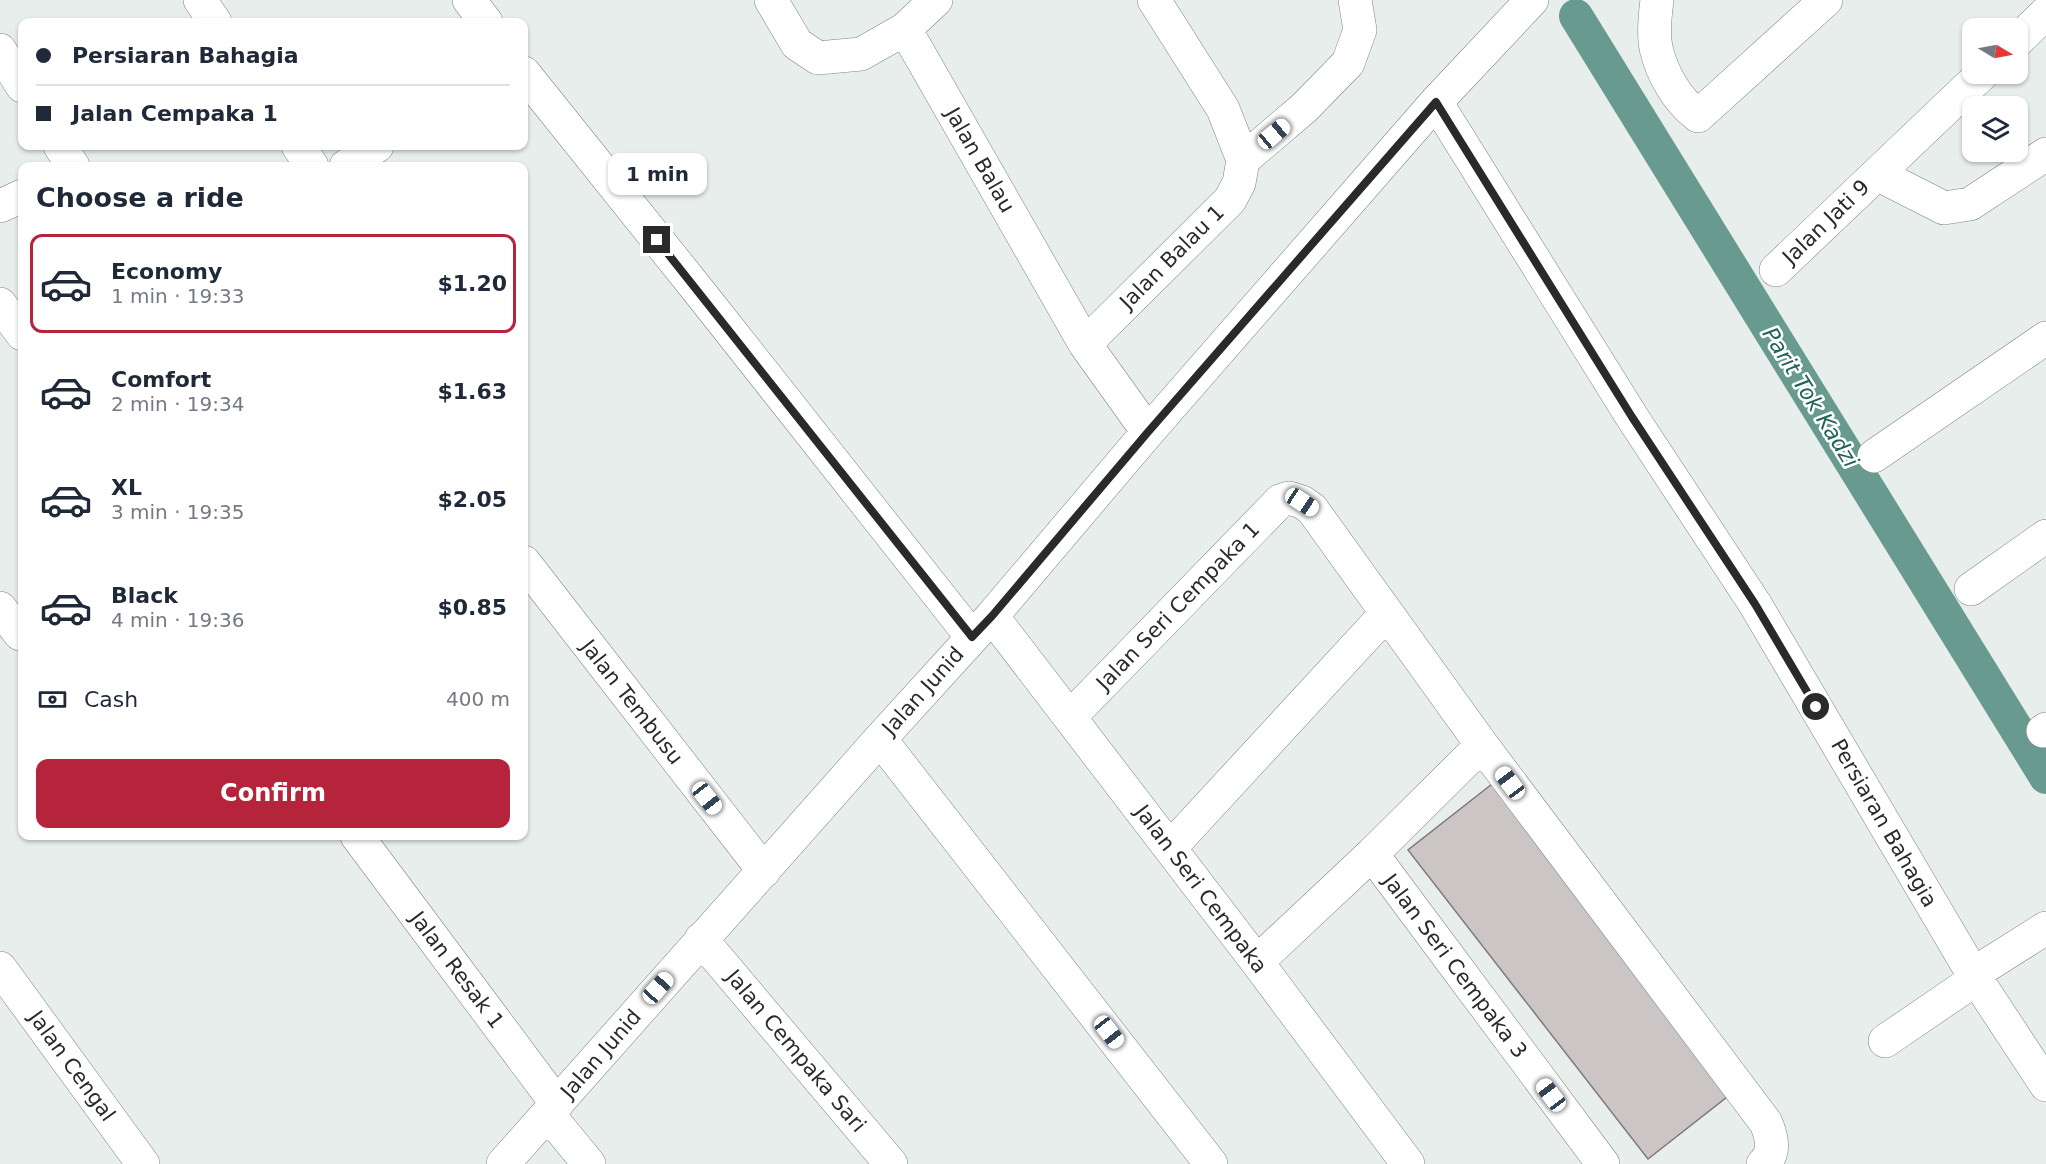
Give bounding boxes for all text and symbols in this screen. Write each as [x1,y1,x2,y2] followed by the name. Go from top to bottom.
[1962,18,2028,84] north arrow
[1962,18,2028,162] map controls
[72,43,299,68] text: Persiaran Bahagia
[1962,96,2028,162] button: layers
[72,101,278,126] text: Jalan Cempaka 1
[939,102,1020,217] street label: Jalan Balau
[1254,116,1294,152] car
[608,153,706,195] callout: 1 min
[626,162,689,186] text: 1 min
[1776,175,1874,271] street label: Jalan Jati 9
[36,182,244,213] text: Choose a ride
[1114,200,1229,315] street label: Jalan Balau 1
[643,226,670,253] route end
[39,257,93,311] icon: car
[111,259,222,284] text: Economy
[437,271,507,296] text: $1.20
[111,284,245,308] text: 1 min · 19:33
[1758,323,1864,472] water label: Parit Tok Kadzi
[39,365,93,419] icon: car
[111,367,211,392] text: Comfort
[437,379,507,404] text: $1.63
[111,392,245,416] text: 2 min · 19:34
[39,473,93,527] icon: car
[111,475,142,500] text: XL
[1282,485,1322,519] car
[437,487,507,512] text: $2.05
[111,500,245,524] text: 3 min · 19:35
[1090,517,1264,696] street label: Jalan Seri Cempaka 1
[39,581,93,635] icon: car
[111,583,178,608] text: Black
[437,595,507,620] text: $0.85
[111,608,245,632] text: 4 min · 19:36
[575,633,688,769] street label: Jalan Tembusu
[876,642,969,741] street label: Jalan Junid
[36,683,69,716] icon: cash
[84,687,138,712] text: Cash
[446,687,510,711] text: 400 m
[1802,693,1829,720] route start
[1826,735,1942,911] street label: Persiaran Bahagia
[36,759,510,828] button: Confirm
[1492,763,1528,803] car
[689,778,725,818] car
[1129,799,1272,978] street label: Jalan Seri Cempaka
[1377,868,1532,1063] street label: Jalan Seri Cempaka 3
[404,905,509,1033] street label: Jalan Resak 1
[720,964,871,1137] street label: Jalan Cempaka Sari
[639,969,677,1007] car
[23,1004,120,1126] street label: Jalan Cengal
[555,1005,646,1105] street label: Jalan Junid
[1091,1012,1127,1052] car
[1533,1075,1569,1115] car

